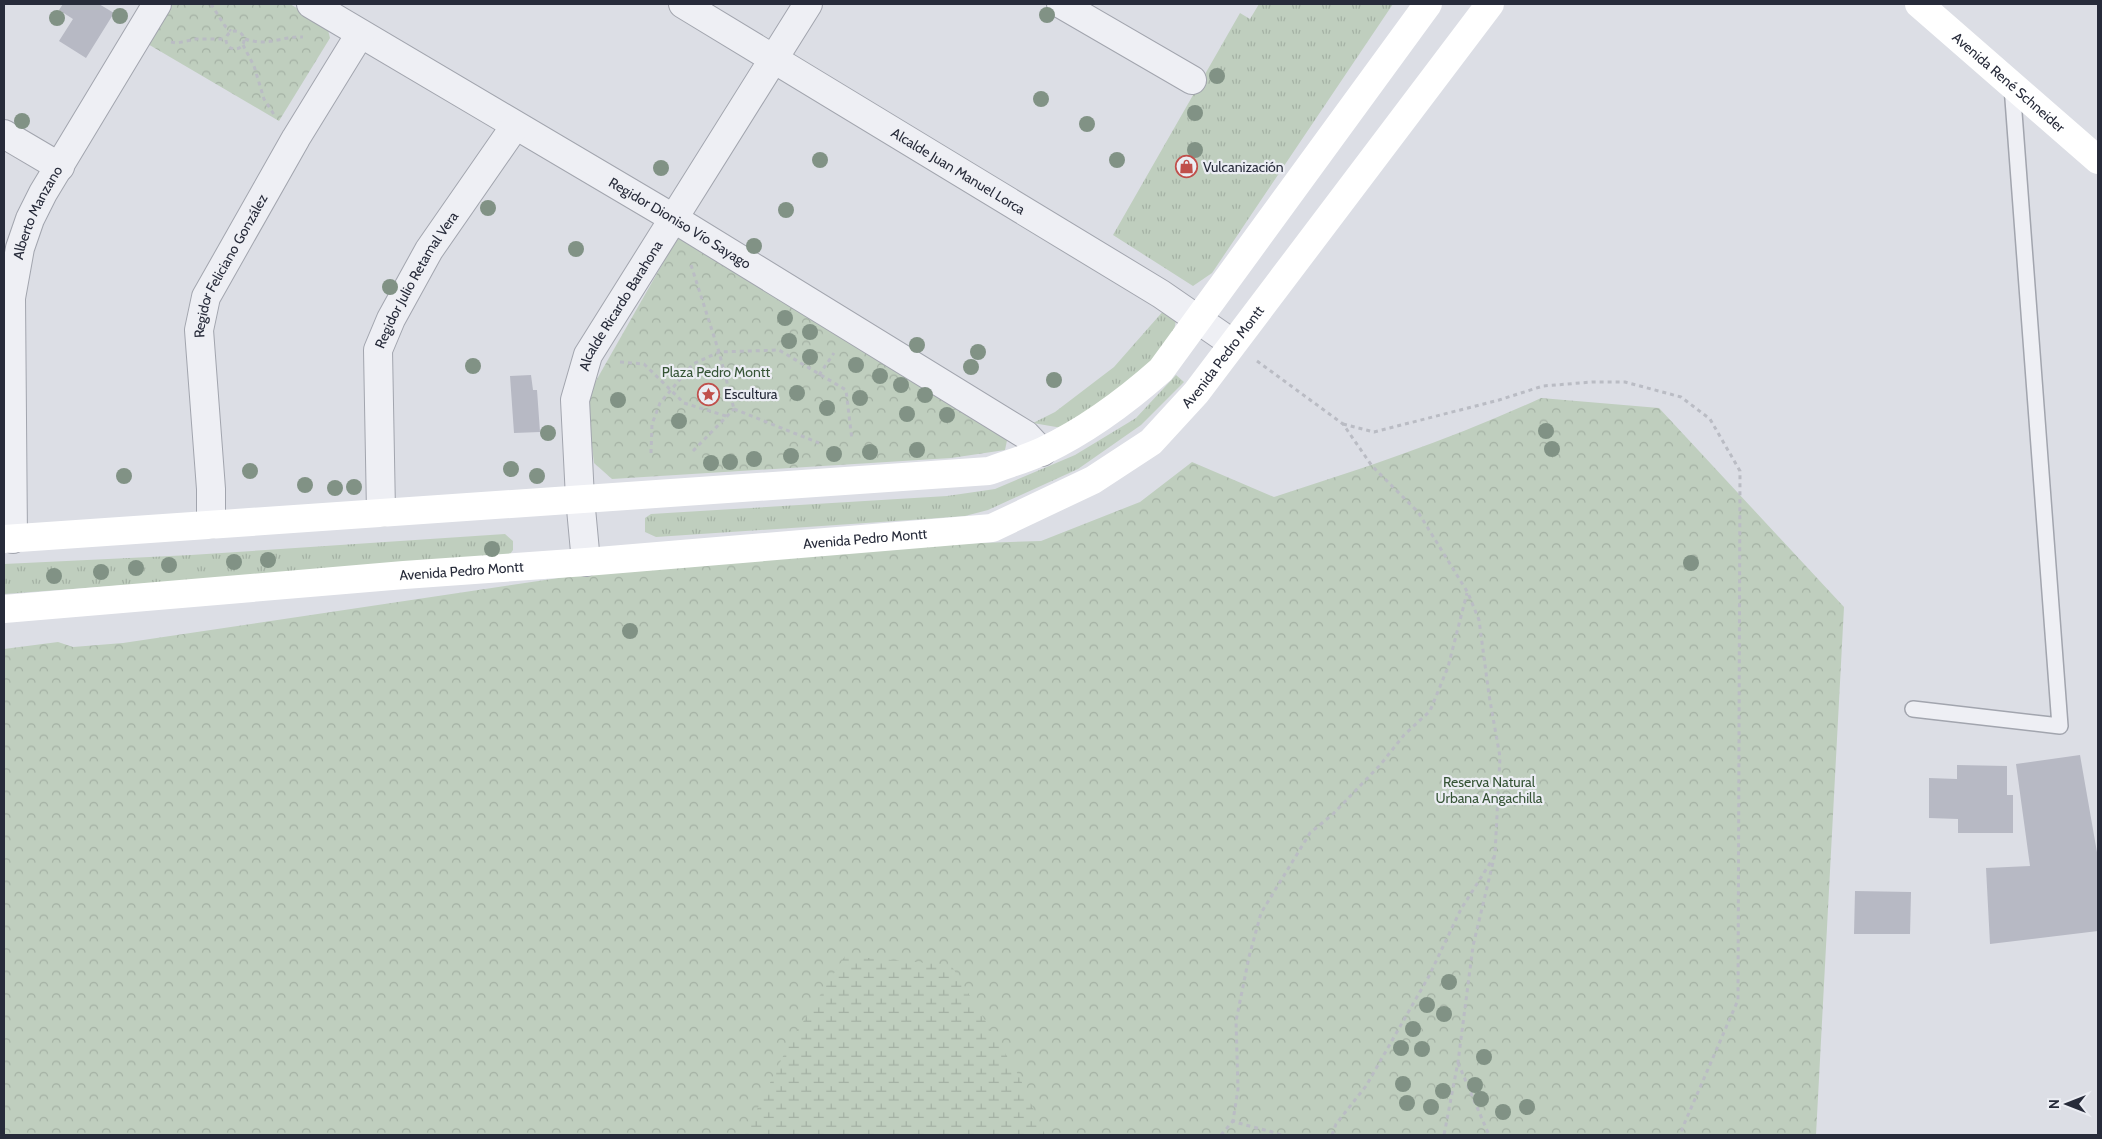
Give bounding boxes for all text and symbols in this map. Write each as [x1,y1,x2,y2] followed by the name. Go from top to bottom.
[1949,28,2069,137] street label: Avenida René Schneider
[888,124,1029,219] street label: Alcalde Juan Manuel Lorca
[1175,155,1199,179] shop icon: Vulcanización
[1203,158,1284,176] place label: Vulcanización
[9,162,66,261] street label: Alberto Manzano
[606,173,755,273] street label: Regidor Dioniso Vío Sayago
[190,190,272,339] street label: Regidor Feliciano González
[371,208,462,351] street label: Regidor Julio Retamal Vera
[575,237,667,373] street label: Alcalde Ricardo Barahona
[1178,302,1268,412] street label: Avenida Pedro Montt
[662,363,770,381] park label: Plaza Pedro Montt
[696,382,720,406] place icon: Escultura
[724,385,778,403] place label: Escultura
[802,524,928,553] street label: Avenida Pedro Montt
[399,557,524,584] street label: Avenida Pedro Montt
[1436,773,1543,807] park label: Reserva Natural Urbana Angachilla
[2042,1079,2092,1129] north arrow
[2045,1099,2063,1109] text: N

